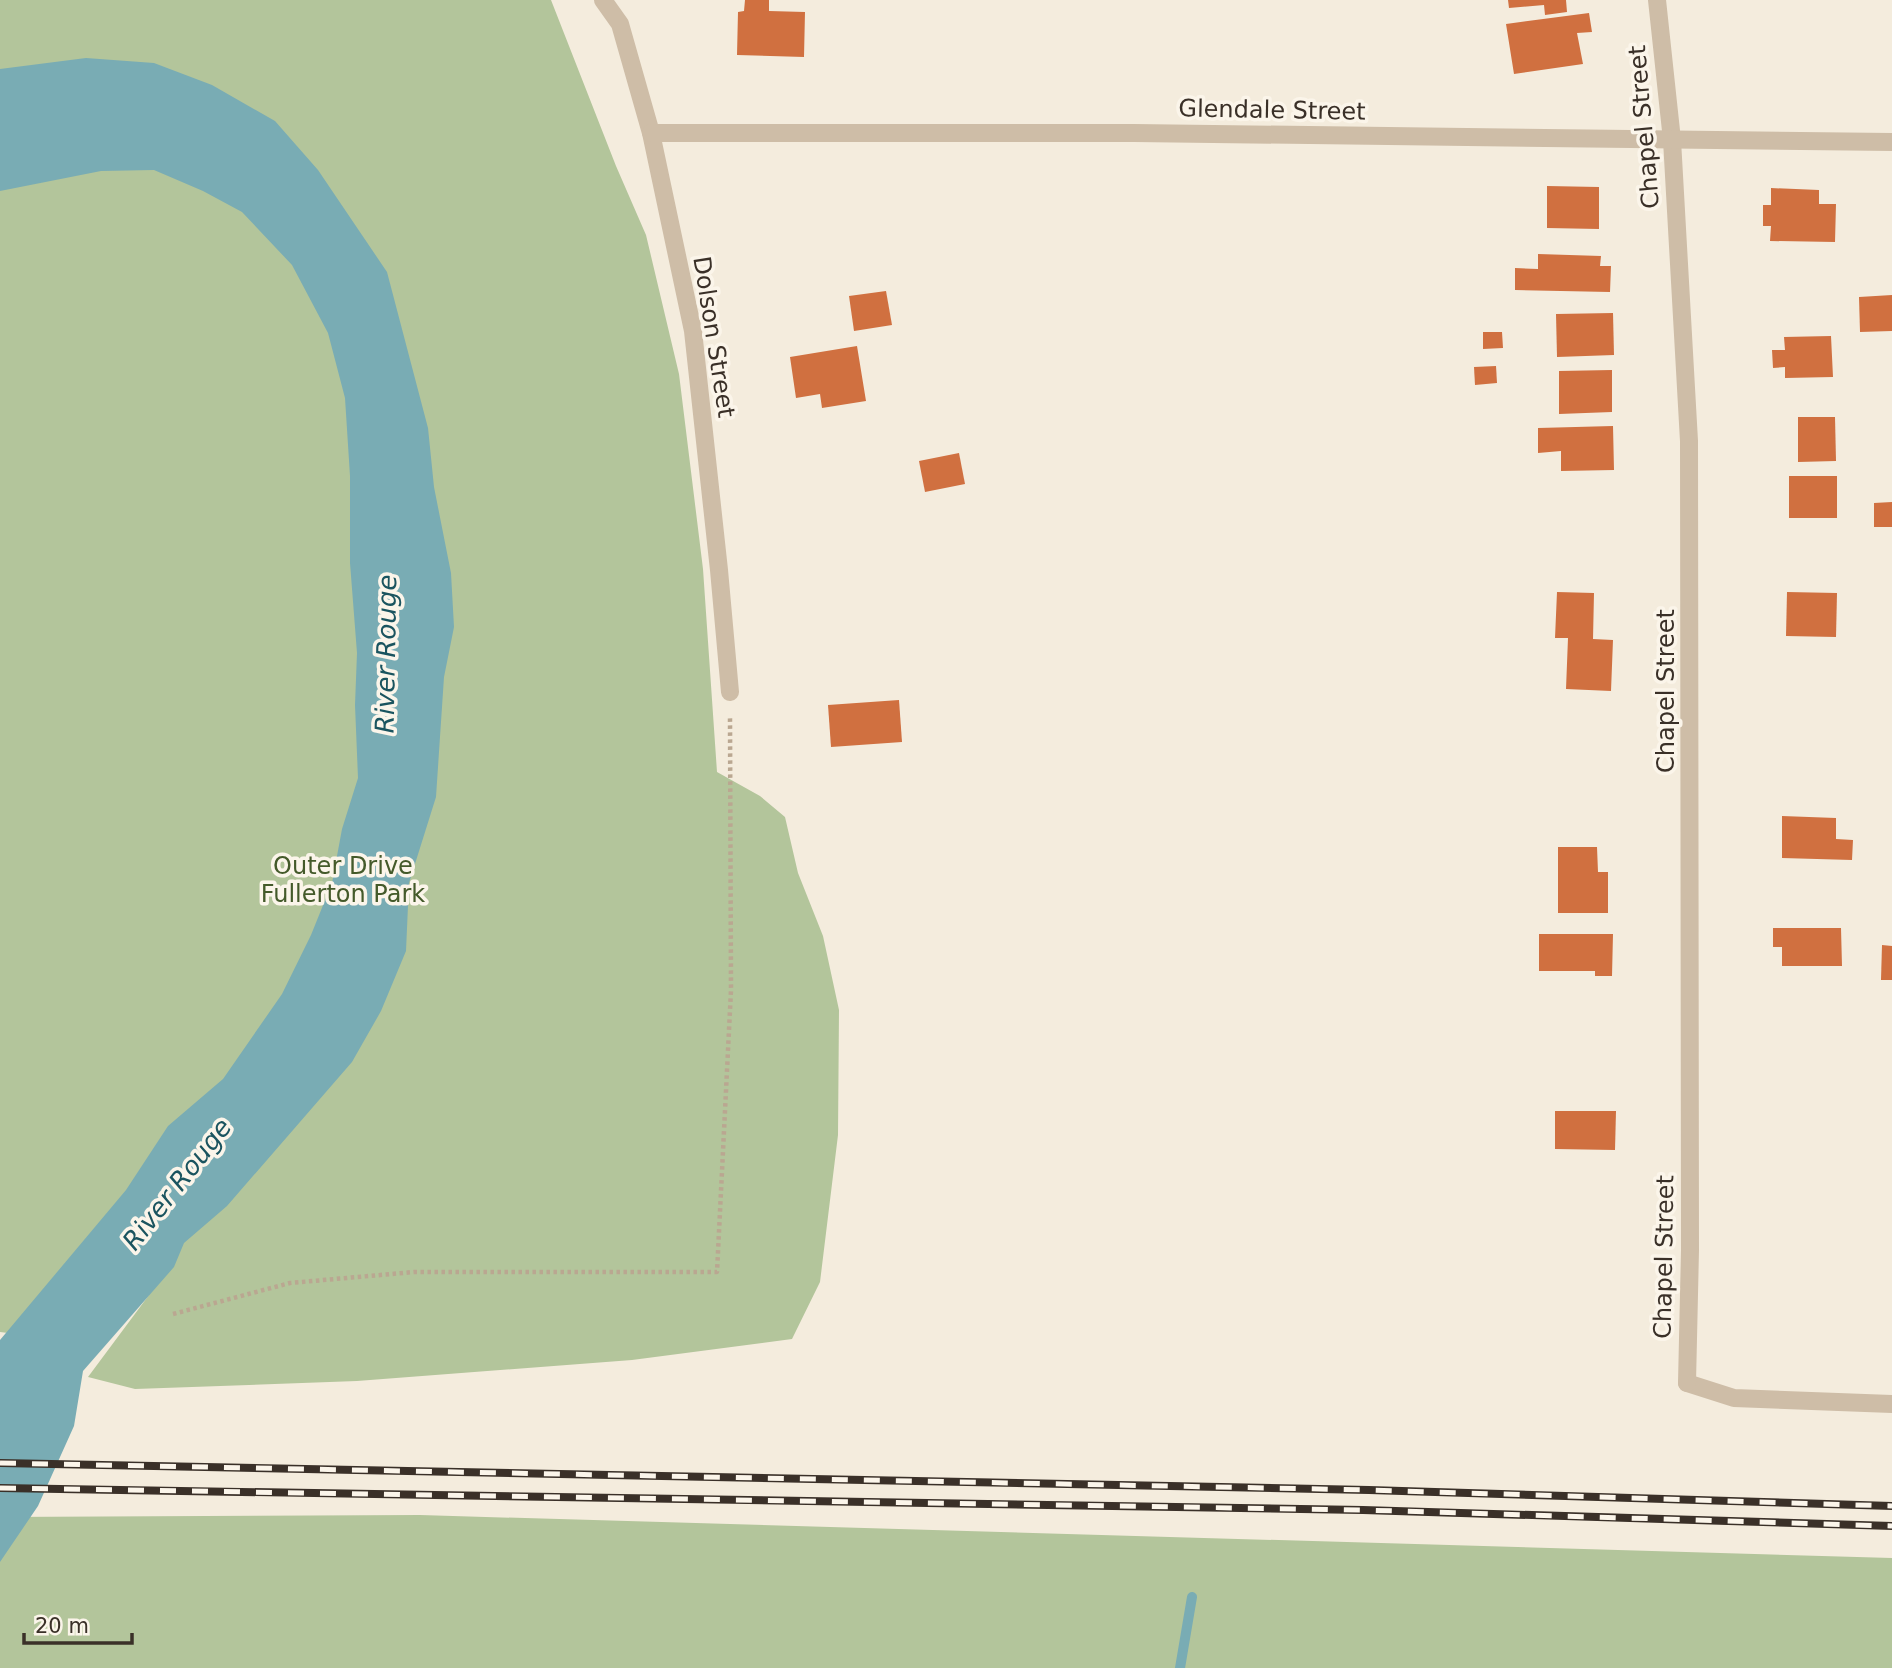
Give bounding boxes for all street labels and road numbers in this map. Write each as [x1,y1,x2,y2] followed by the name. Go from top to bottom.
[1623,44,1665,210] street label: Chapel Street
[1178,94,1366,126] street label: Glendale Street
[687,254,741,420] street label: Dolson Street
[1652,609,1680,773] street label: Chapel Street
[1649,1175,1679,1339] street label: Chapel Street

